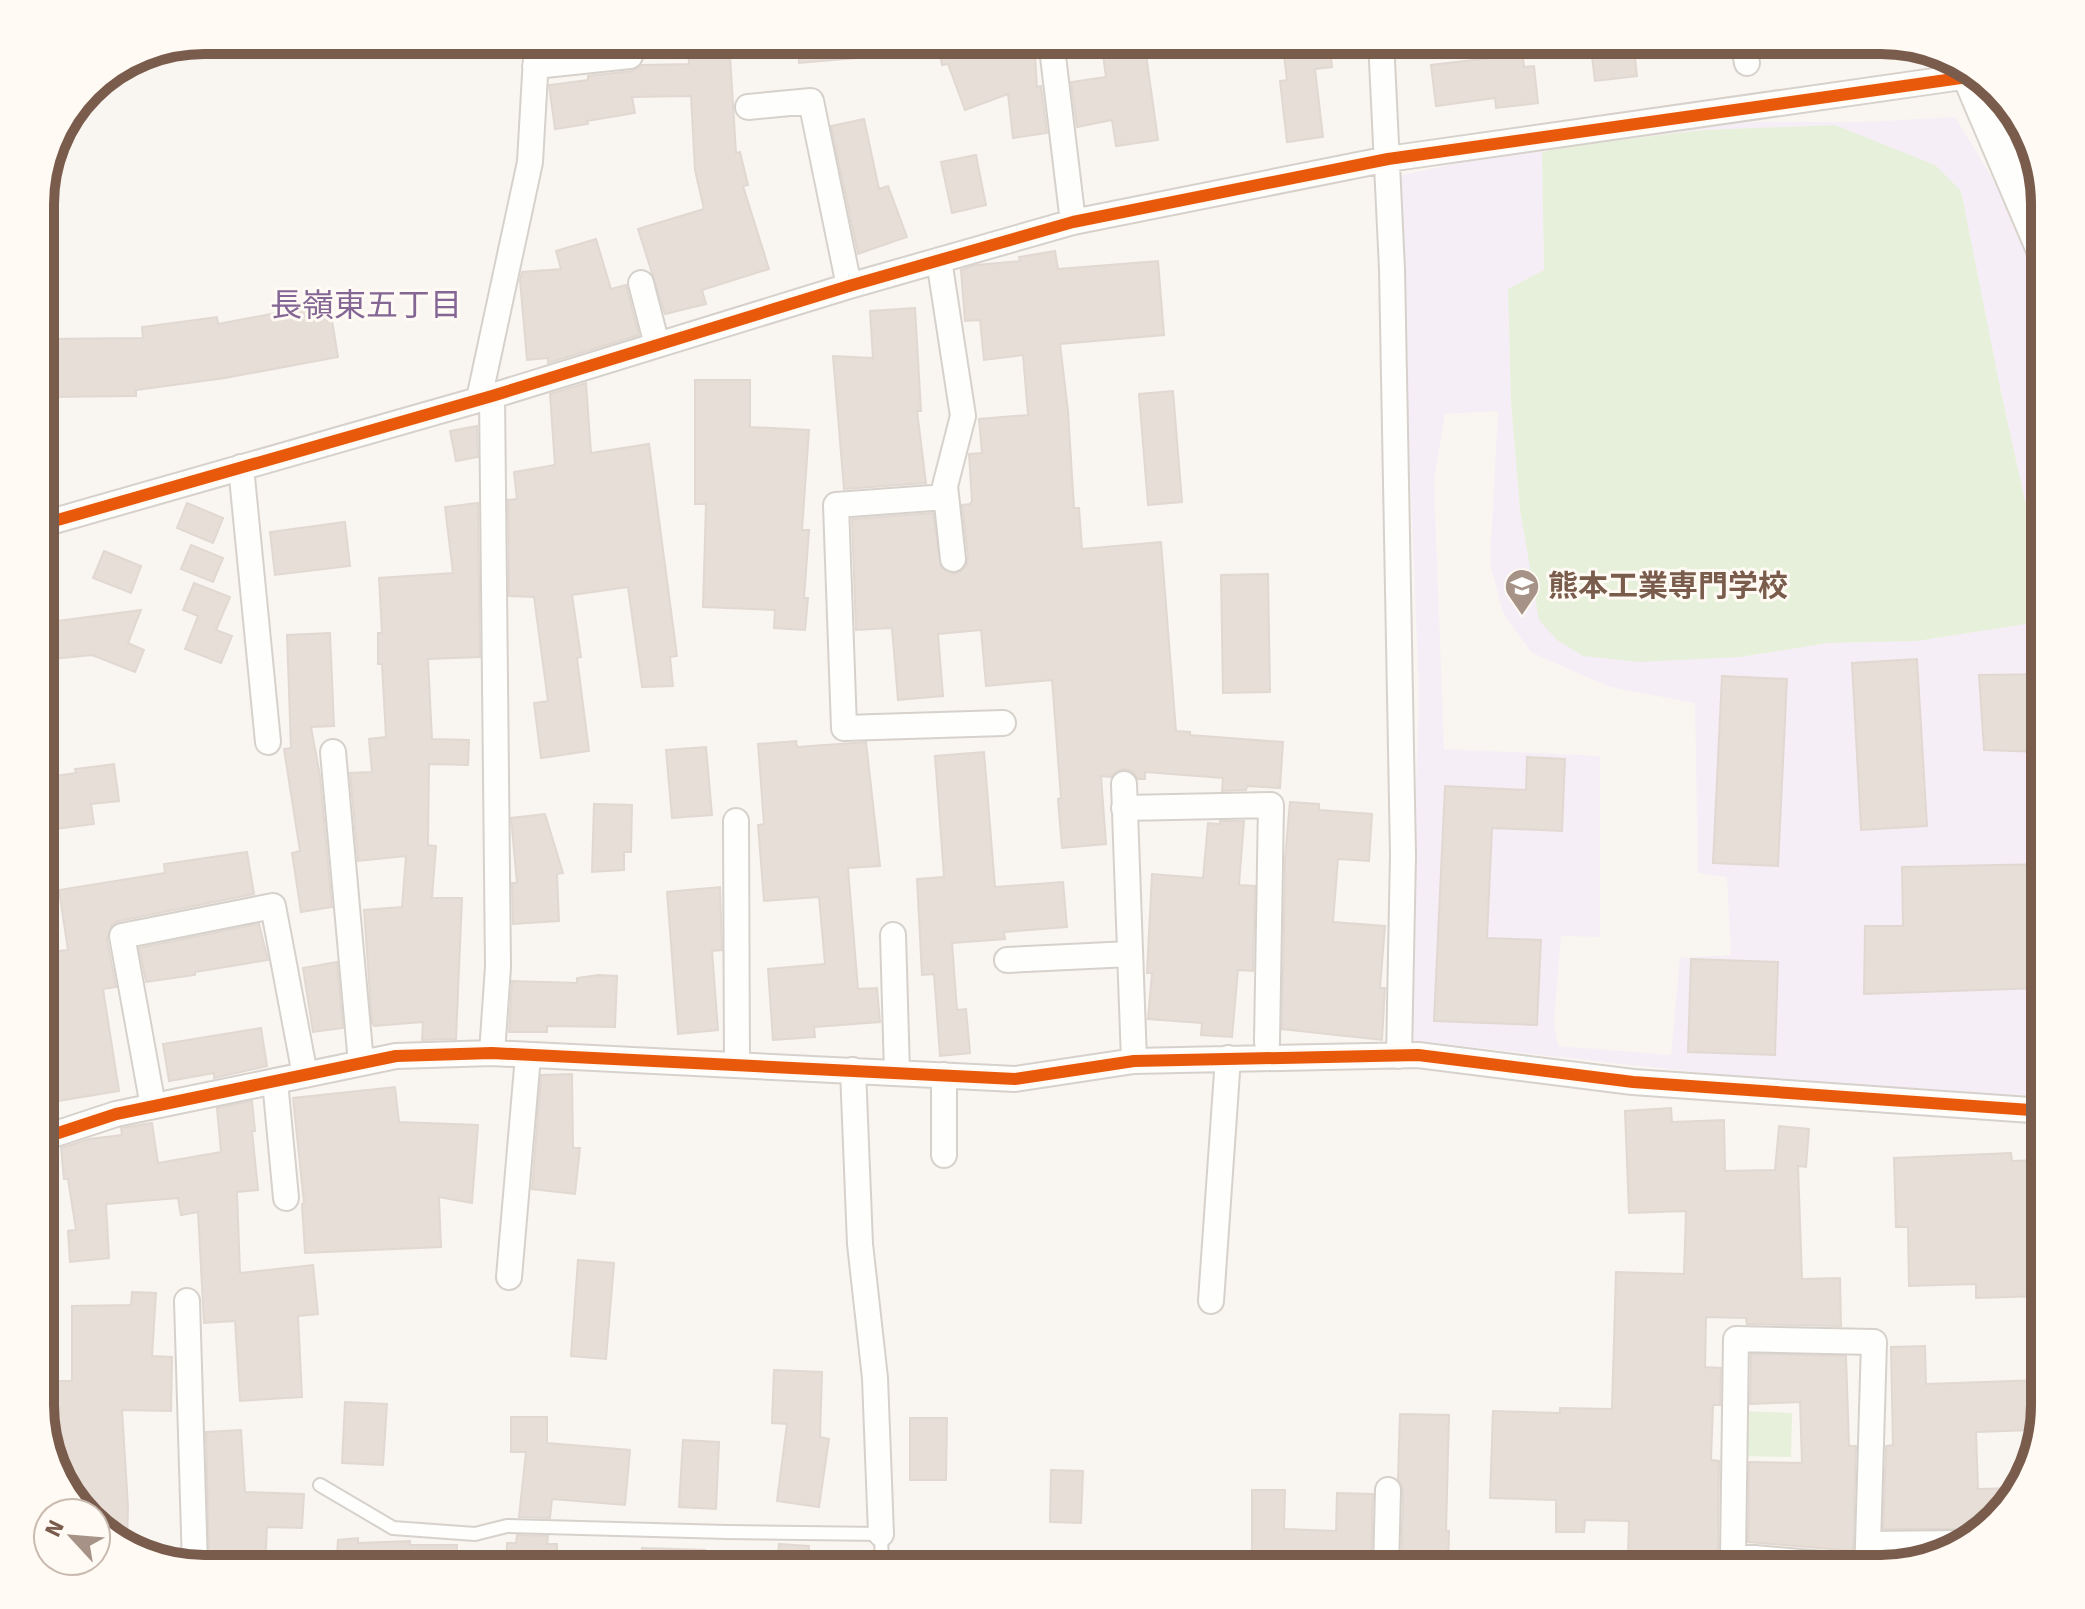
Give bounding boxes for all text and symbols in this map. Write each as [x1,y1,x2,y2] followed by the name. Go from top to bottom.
[270,286,462,325] district label: 長嶺東五丁目
[1503,567,1541,617] school or university icon: 熊本工業専門学校
[1548,568,1788,605] place label: 熊本工業専門学校
[32,1497,112,1577] north arrow
[39,1516,70,1541] text: N

